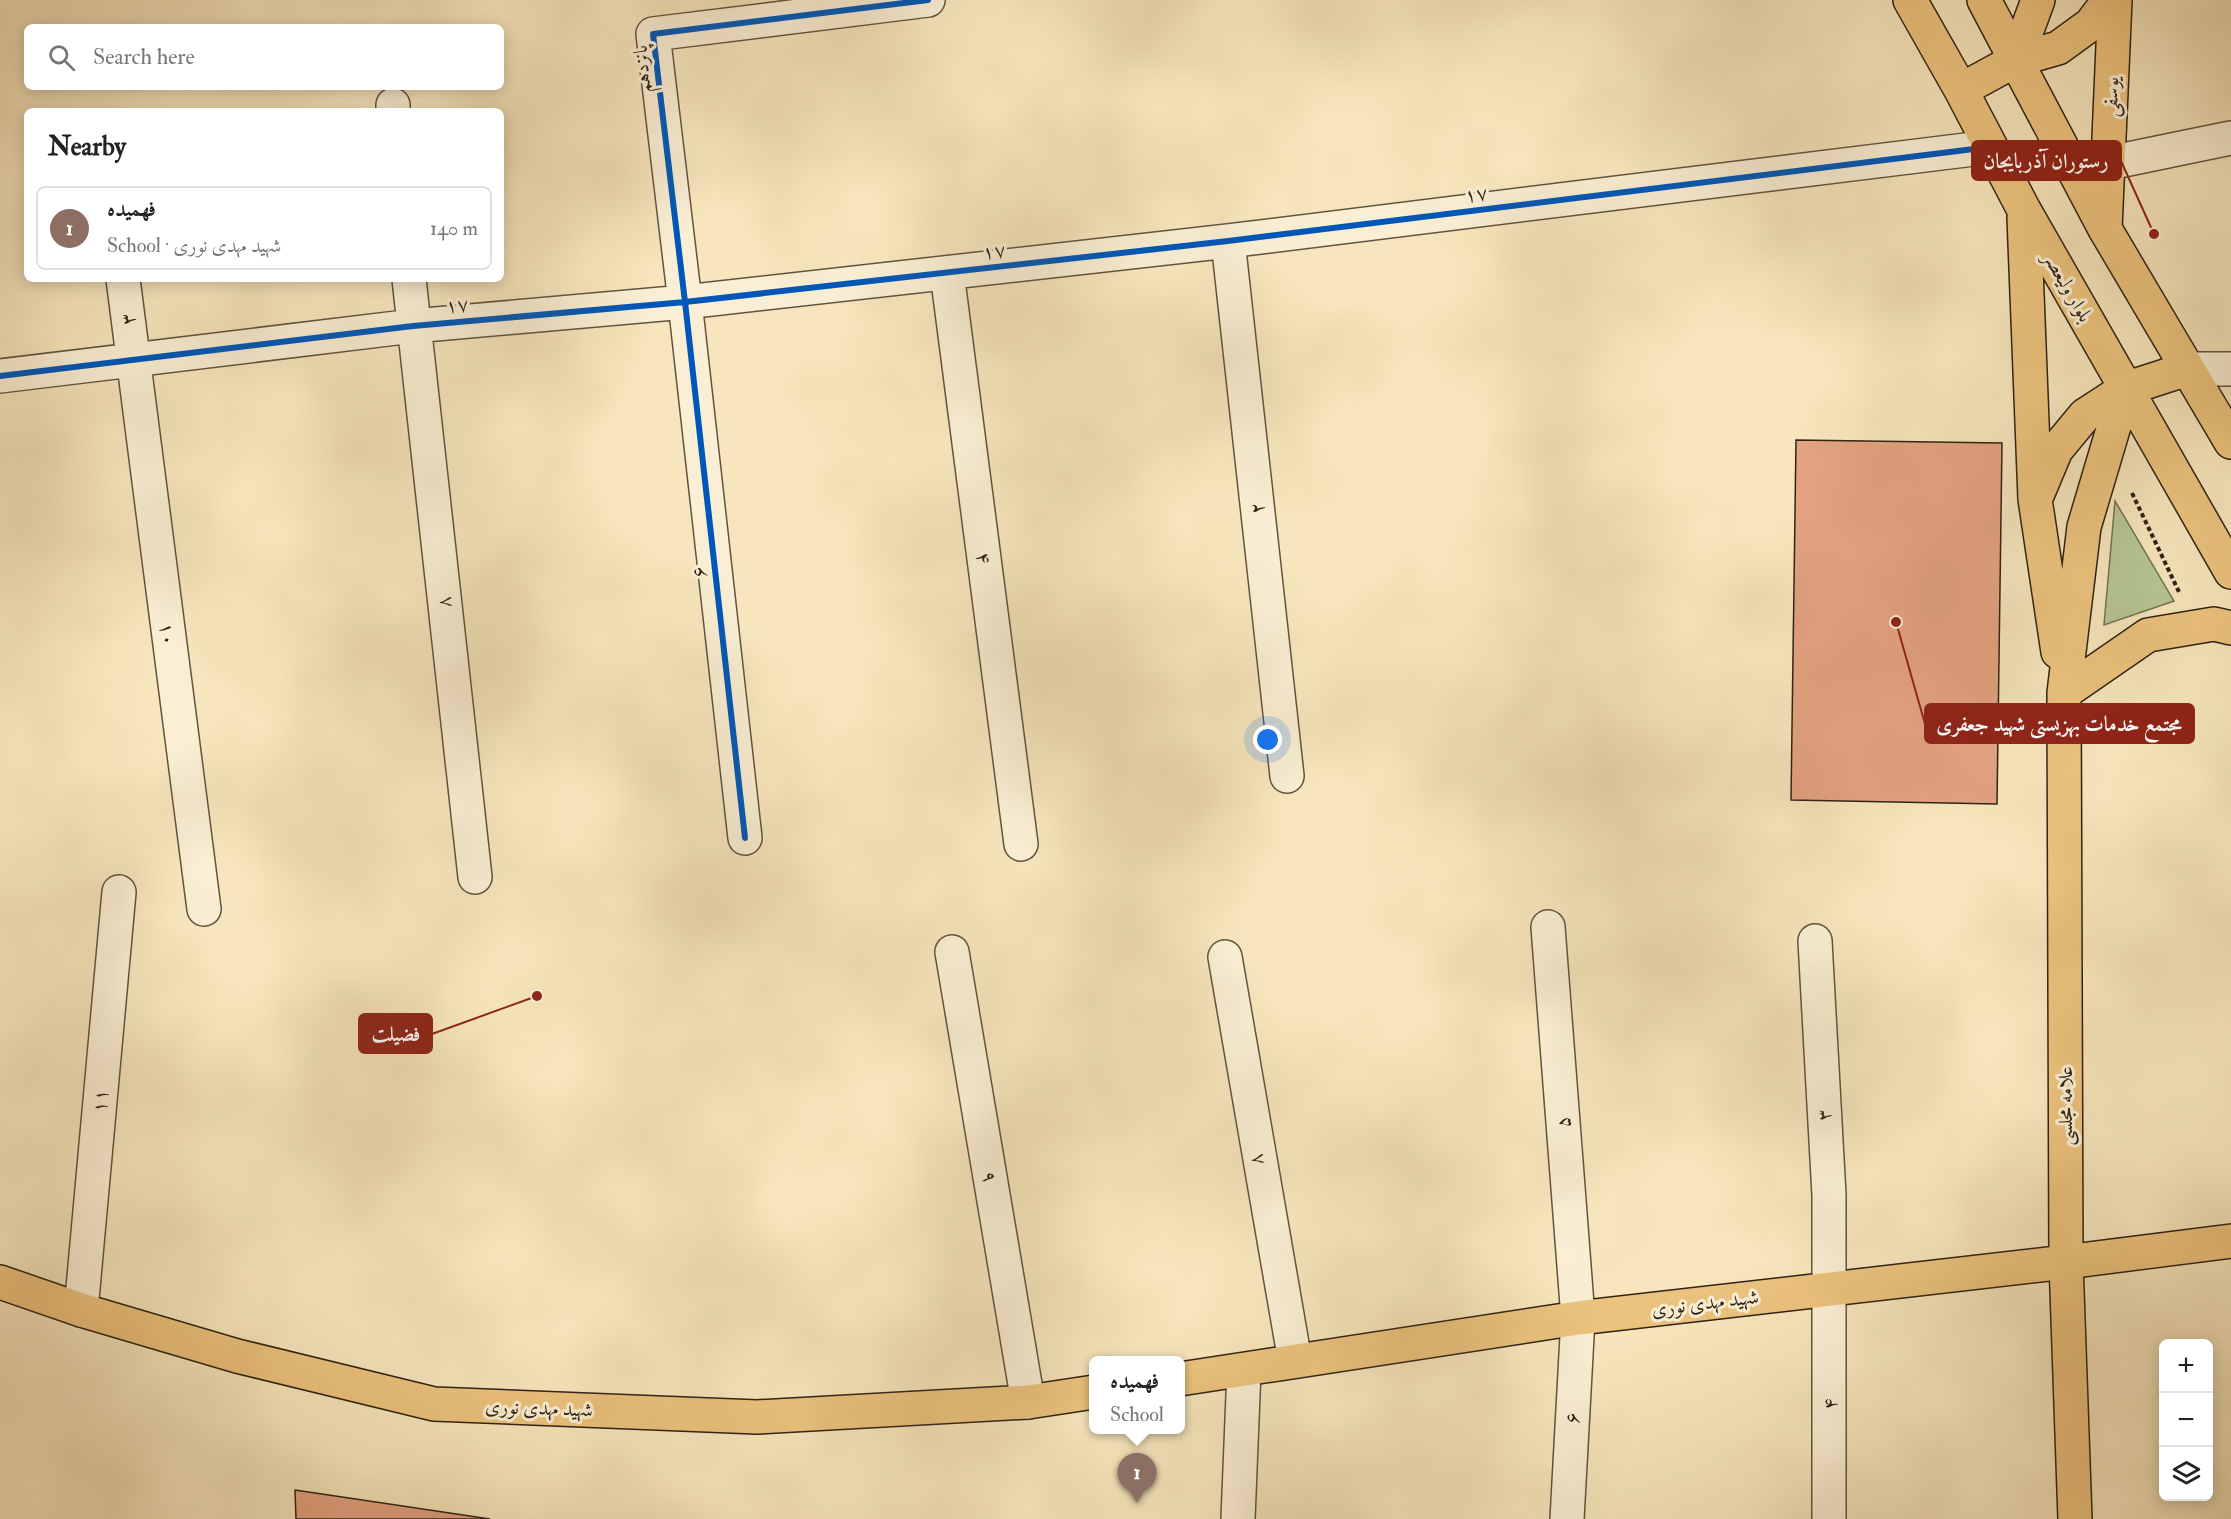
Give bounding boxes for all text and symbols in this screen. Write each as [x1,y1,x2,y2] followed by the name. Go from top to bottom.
[24,24,504,90] search box
[45,41,78,74] icon: search
[627,42,663,94] street label: پانزدهم
[93,43,195,71] text: Search here
[2098,75,2126,118] street label: یوسفی
[48,131,126,163] text: Nearby
[1972,141,2121,180] callout: رستوران آذربایجان
[1983,148,2109,175] text: رستوران آذربایجان
[1463,180,1489,208] street label: ۱۷
[107,195,156,223] text: فهمیده
[66,216,73,241] text: 1
[430,216,478,241] text: 140 m
[107,233,281,258] text: School · شهید مهدی نوری
[981,237,1007,265] street label: ۱۷
[2036,246,2098,327] street label: بلوار ولیعصر
[444,292,470,318] street label: ۱۷
[115,312,141,326] street label: ۳
[1244,501,1270,515] street label: ۲
[971,551,997,565] street label: ۴
[686,565,712,579] street label: ۶
[431,595,457,609] street label: ۸
[154,621,182,647] street label: ۱۰
[1925,704,2194,743] callout: مجتمع خدمات بهزیستی شهید جعفری
[1936,711,2183,743] text: مجتمع خدمات بهزیستی شهید جعفری
[1253,725,1282,754] your location
[359,1014,432,1053] callout: فضیلت
[371,1021,421,1048] text: فضیلت
[2053,1066,2080,1146] street label: علامه مجلسی
[87,1088,113,1114] street label: ۱۱
[1811,1109,1837,1121] street label: ۳
[1550,1115,1576,1129] street label: ۵
[1247,1151,1273,1167] street label: ۷
[977,1169,1003,1185] street label: ۹
[1650,1284,1760,1322] street label: شهید مهدی نوری
[2159,1339,2213,1501] map controls
[2159,1339,2213,1393] button: +
[1089,1356,1185,1434] popup
[1110,1367,1159,1395] text: فهمیده
[2159,1393,2213,1447] button: −
[485,1394,593,1422] street label: شهید مهدی نوری
[1818,1398,1843,1410] street label: ۴
[1110,1402,1164,1427] text: School
[1559,1412,1585,1424] street label: ۶
[2159,1447,2213,1501] button: layers
[1118,1454,1156,1503] pin: 1

